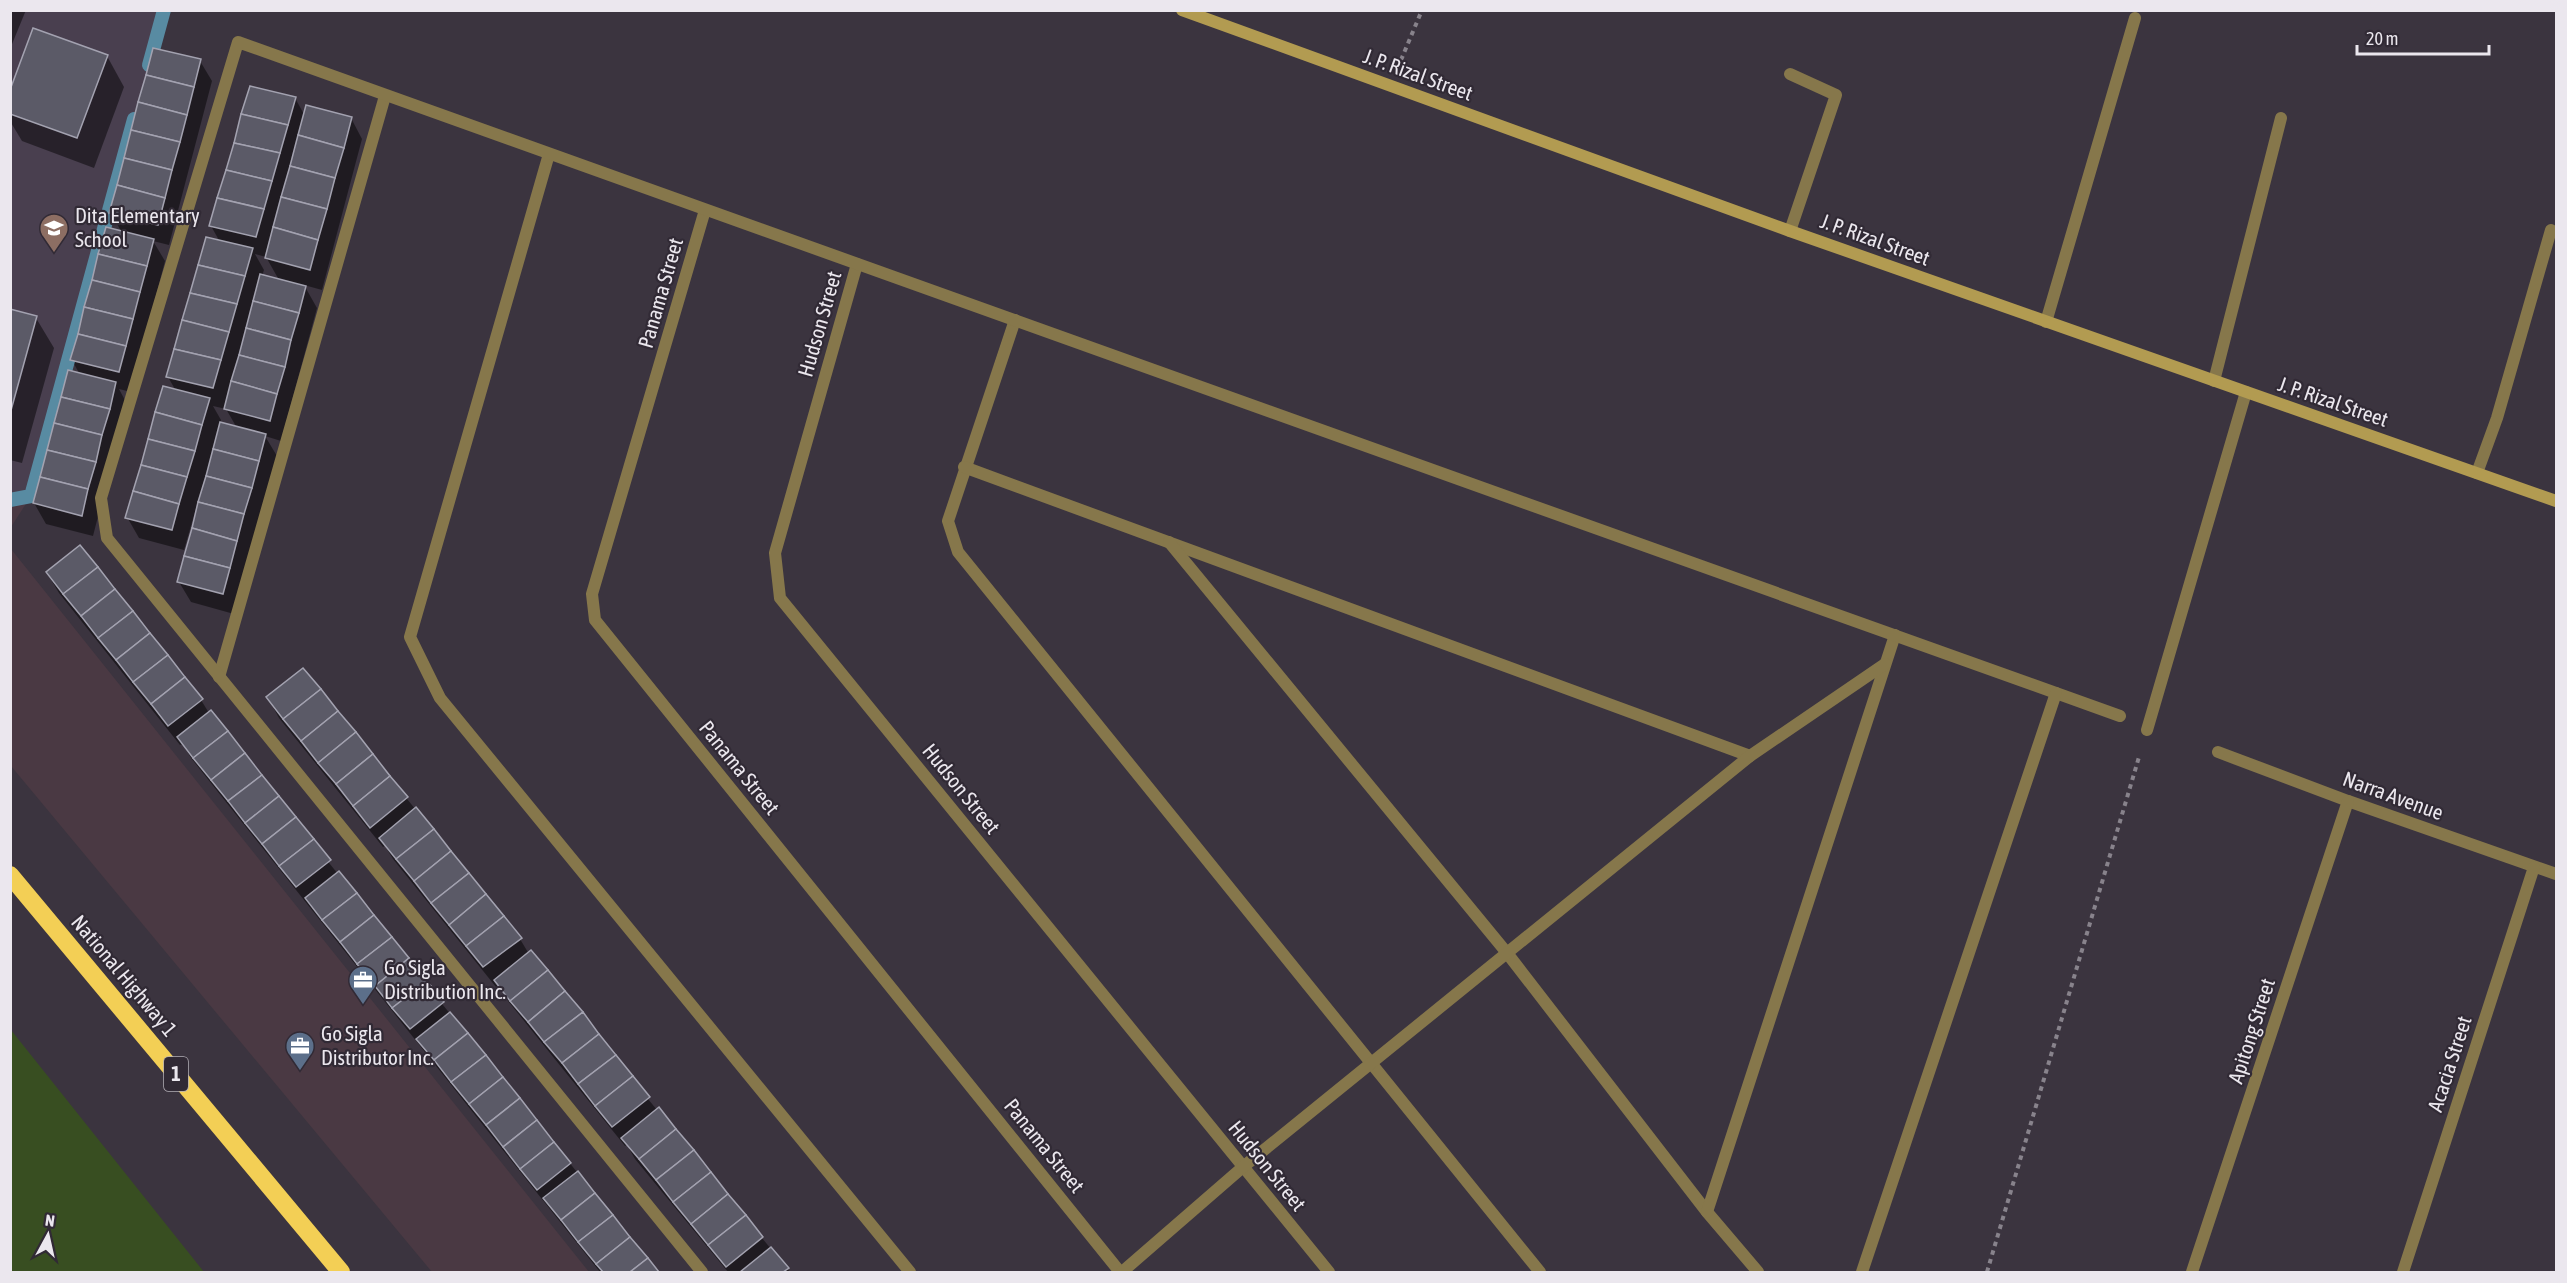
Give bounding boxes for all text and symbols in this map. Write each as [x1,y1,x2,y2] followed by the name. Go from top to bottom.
[2357,18,2489,56] scale bar
[2366,28,2398,49] text: 20 m
[1360,43,1476,105] street label: J. P. Rizal Street
[75,203,200,251] place label: Dita Elementary School
[1817,208,1933,270] street label: J. P. Rizal Street
[38,212,70,254] school or university icon: Dita Elementary School
[633,235,687,351] street label: Panama Street
[793,268,846,379] street label: Hudson Street
[2275,371,2391,431] street label: J. P. Rizal Street
[695,716,785,819] street label: Panama Street
[918,739,1005,838] street label: Hudson Street
[2340,766,2447,824] street label: Narra Avenue
[67,910,183,1041] street label: National Highway 1
[384,955,506,1003] place label: Go Sigla Distribution Inc.
[347,964,379,1006] office icon: Go Sigla Distribution Inc.
[2223,975,2279,1086] street label: Apitong Street
[2422,1013,2476,1115] street label: Acacia Street
[321,1021,434,1069] place label: Go Sigla Distributor Inc.
[284,1030,316,1072] office icon: Go Sigla Distributor Inc.
[164,1057,188,1091] road number: 1
[1000,1094,1090,1197] street label: Panama Street
[1224,1116,1311,1215] street label: Hudson Street
[18,1205,78,1265] north arrow
[44,1211,56,1230] text: N

